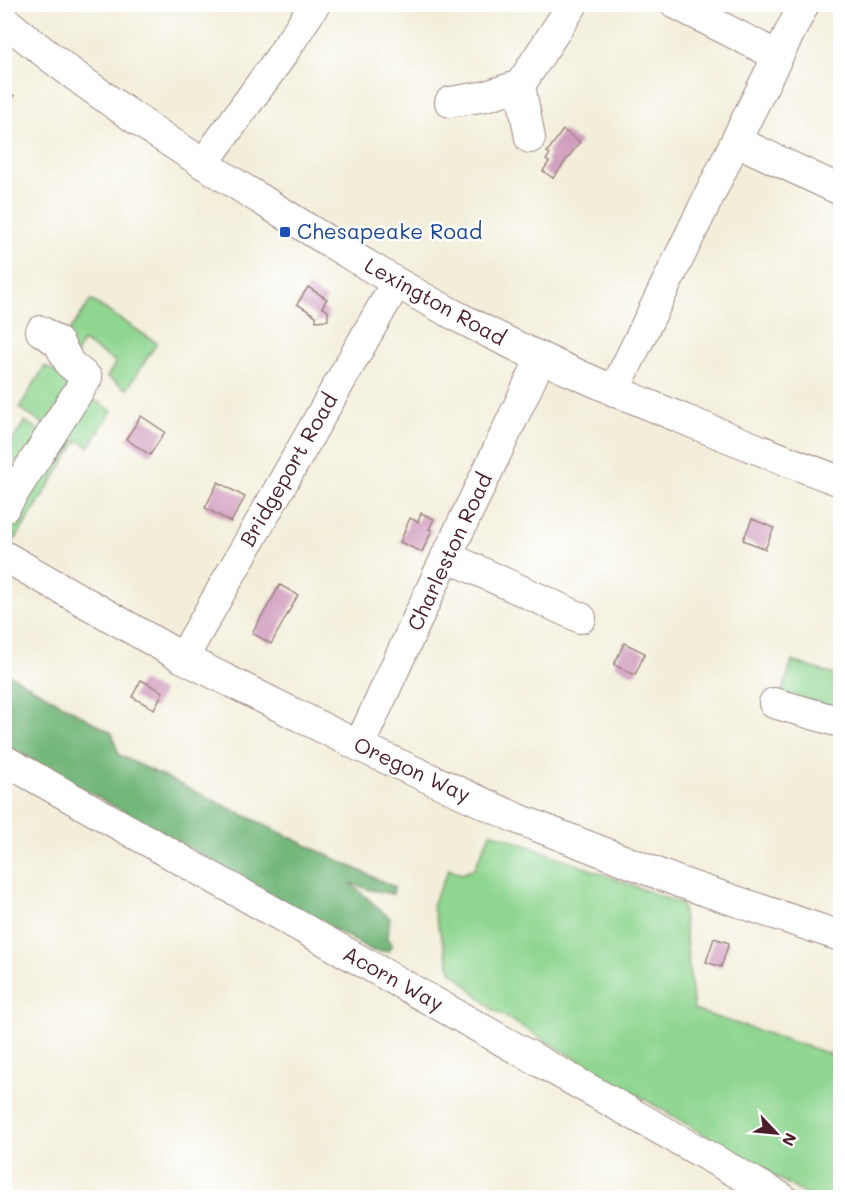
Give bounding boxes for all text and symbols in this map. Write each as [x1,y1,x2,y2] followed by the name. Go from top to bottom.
[297,217,482,244] place label: Chesapeake Road
[278,225,292,239] marker: Chesapeake Road
[360,251,511,351] street label: Lexington Road
[233,388,343,551] street label: Bridgeport Road
[400,468,497,635] street label: Charleston Road
[350,730,475,807] street label: Oregon Way
[339,939,449,1016] street label: Acorn Way
[746,1103,806,1163] north arrow
[778,1130,802,1150] text: N

